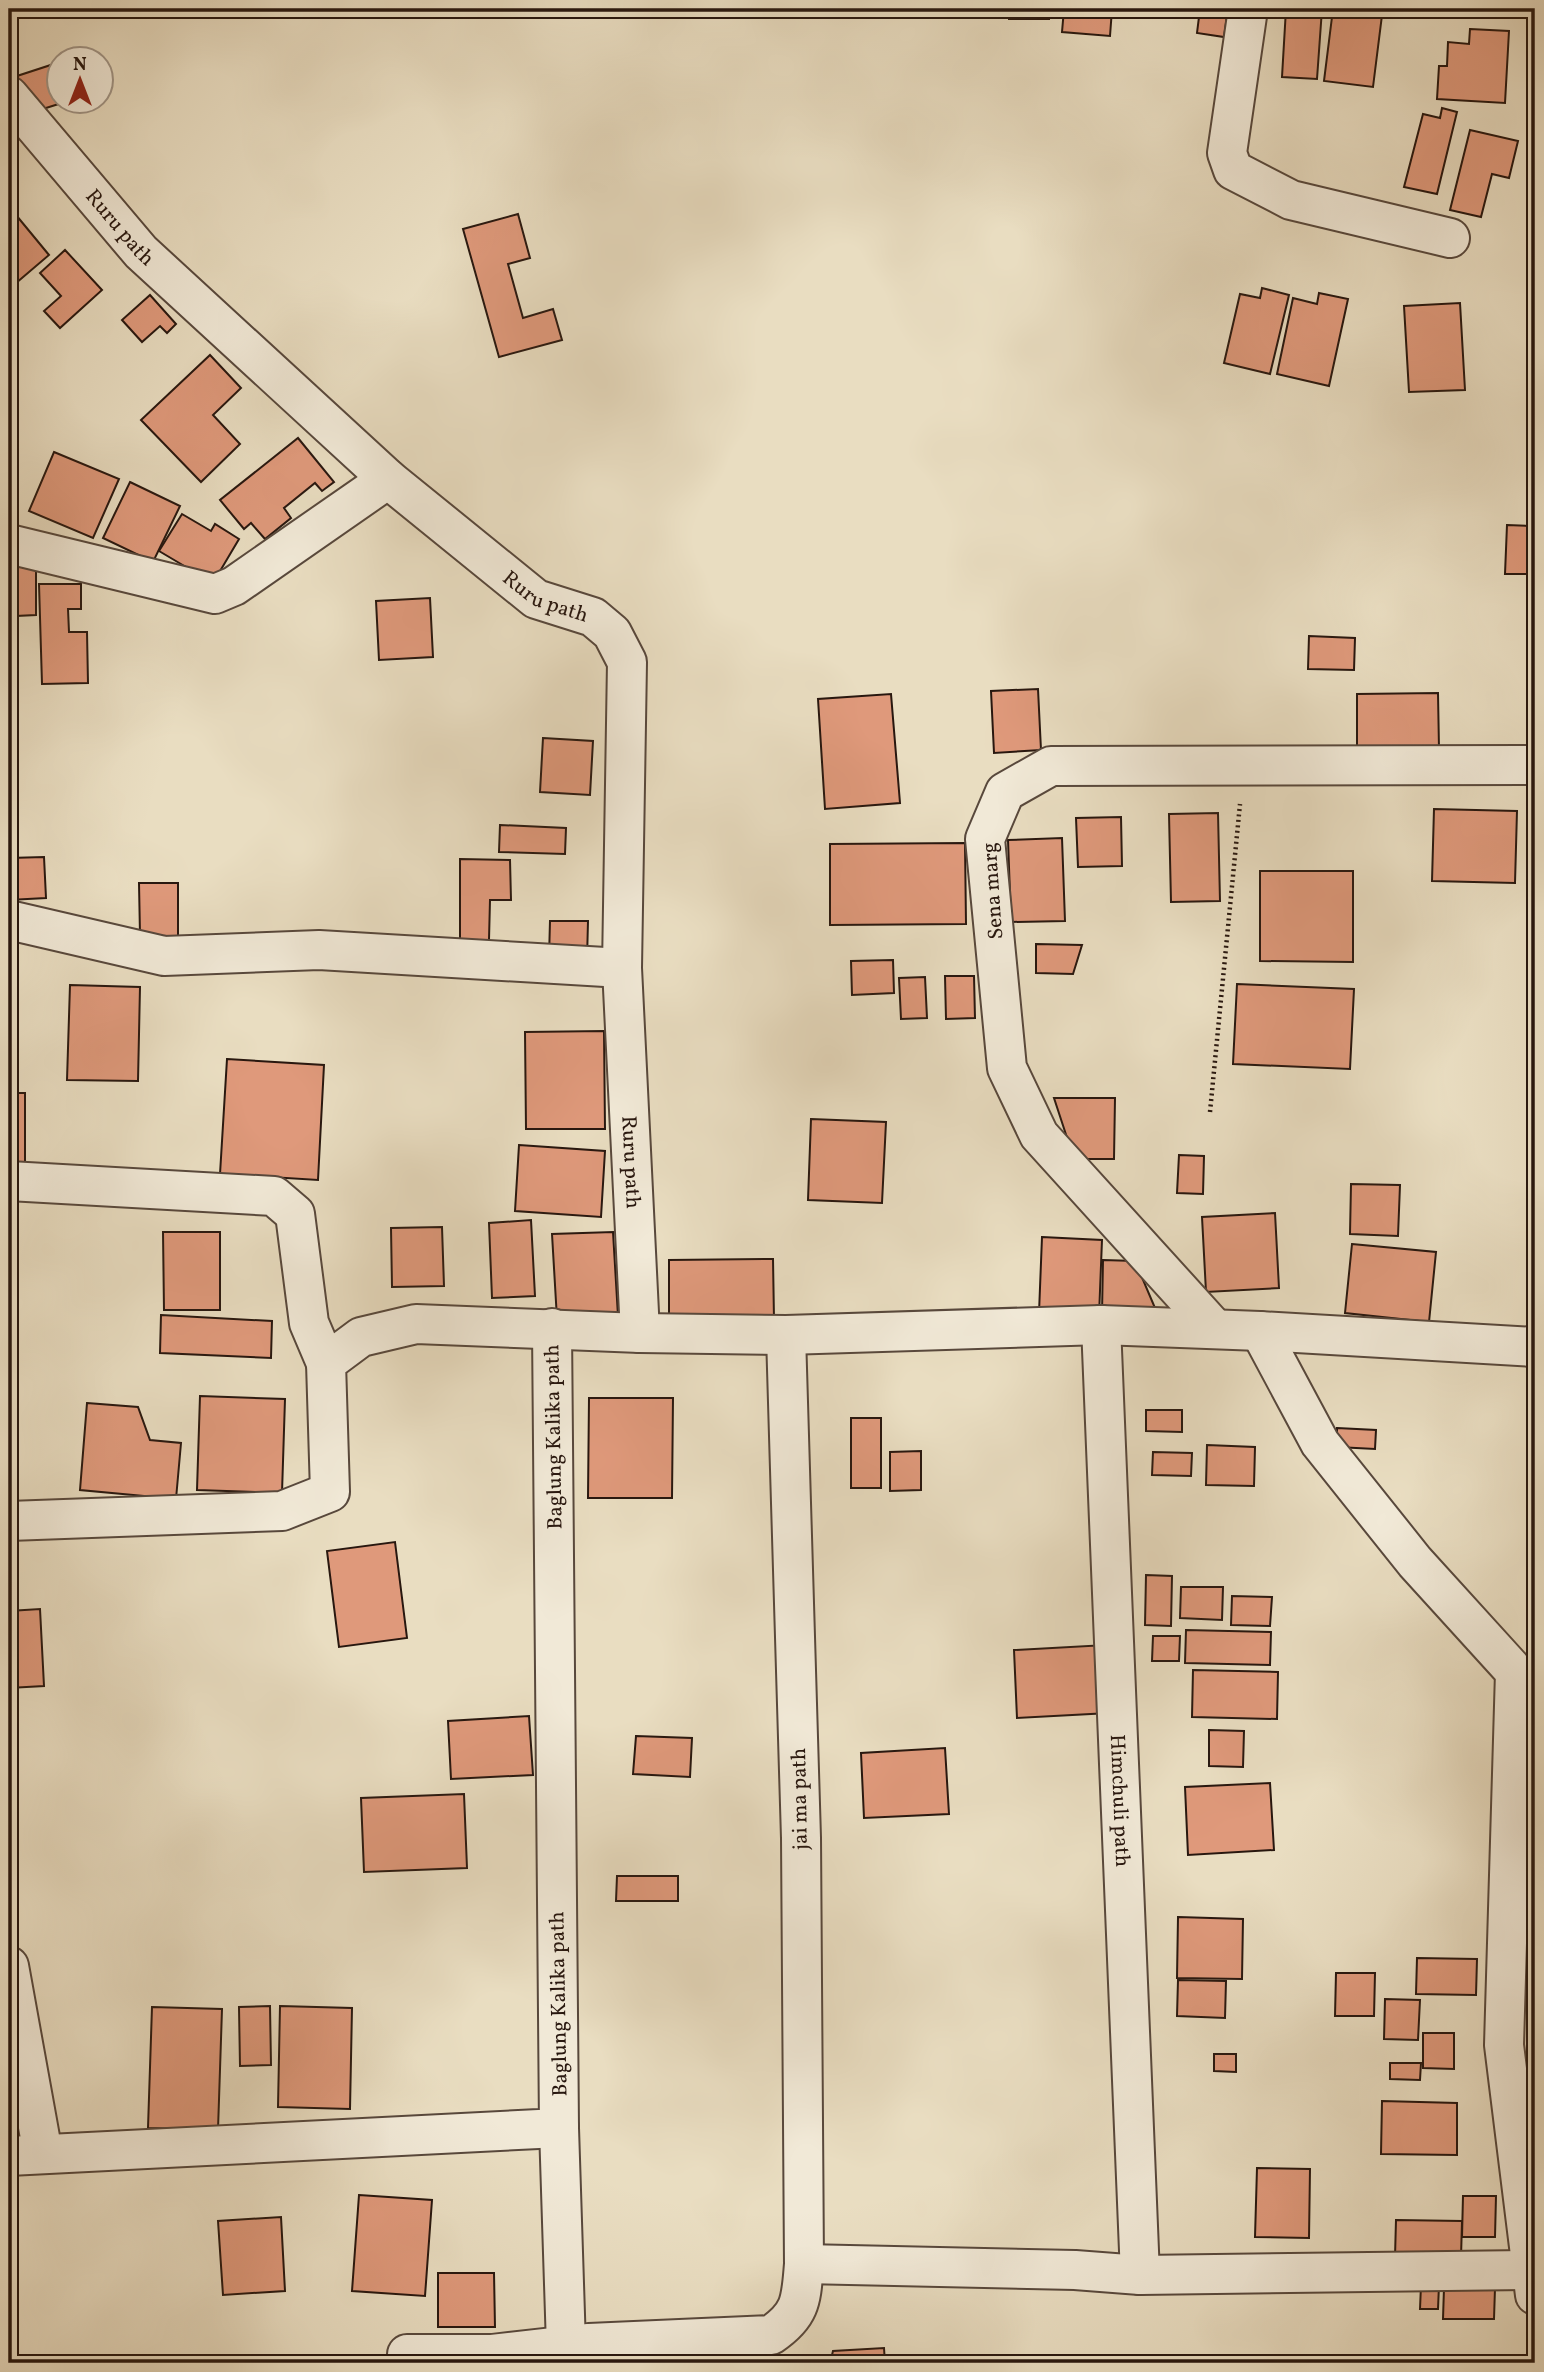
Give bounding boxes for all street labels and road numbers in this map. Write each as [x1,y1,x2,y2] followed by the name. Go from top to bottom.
[78,183,160,273] street label: Ruru path
[496,564,592,631] street label: Ruru path
[976,841,1011,940] street label: Sena marg
[613,1115,647,1209] street label: Ruru path
[538,1344,571,1530] street label: Baglung Kalika path
[1102,1734,1136,1868] street label: Himchuli path
[785,1748,816,1850] street label: jai ma path
[543,1911,576,2097] street label: Baglung Kalika path

